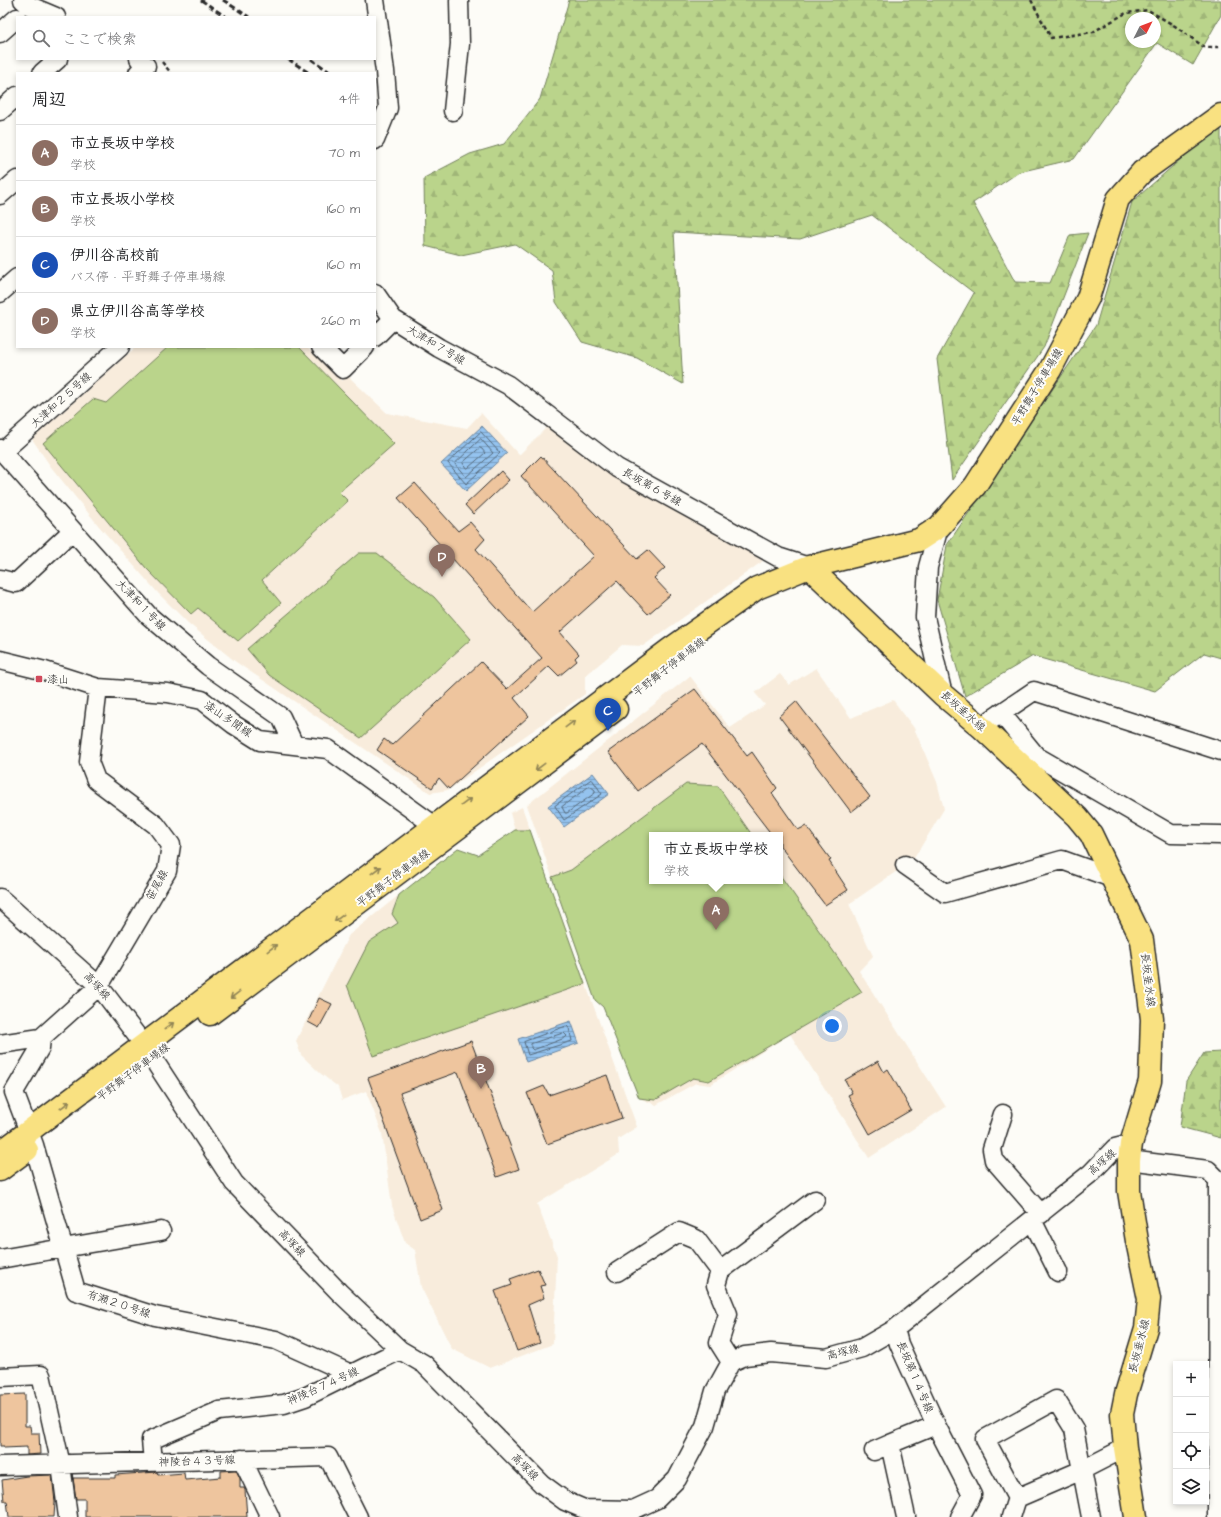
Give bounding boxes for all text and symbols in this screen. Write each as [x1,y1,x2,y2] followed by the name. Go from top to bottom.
[1125,12,1161,48] north arrow
[16,16,376,60] search box
[30,27,52,49] icon: search
[62,29,137,50] text: ここで検索
[32,88,66,112] text: 周辺
[338,90,360,108] text: 4件
[70,133,175,154] text: 市立長坂中学校
[41,144,49,162] text: A
[328,144,360,162] text: 70 m
[70,156,96,174] text: 学校
[70,189,175,210] text: 市立長坂小学校
[40,200,50,218] text: B
[327,200,360,218] text: 160 m
[70,212,96,230] text: 学校
[70,245,160,266] text: 伊川谷高校前
[40,256,50,274] text: C
[327,256,360,274] text: 160 m
[70,268,225,286] text: バス停 · 平野舞子停車場線
[70,301,205,322] text: 県立伊川谷高等学校
[41,312,49,330] text: D
[321,312,360,330] text: 260 m
[404,322,468,368] street label: 大津和７号線
[70,324,96,342] text: 学校
[1008,345,1066,429] street label: 平野舞子停車場線
[27,369,95,431] street label: 大津和２５号線
[620,464,684,510] street label: 長坂第６号線
[429,544,455,577] pin: D
[113,576,169,634] street label: 大津和１号線
[630,634,708,700] street label: 平野舞子停車場線
[47,672,69,687] place label: 漆山
[34,674,44,684] marker: 漆山
[937,687,989,735] street label: 長坂垂水線
[201,697,255,741] street label: 漆山多聞線
[595,698,621,731] pin: C
[564,720,575,728] one-way arrow
[534,762,545,771] one-way arrow
[460,798,471,807] one-way arrow
[649,832,783,884] popup
[663,839,769,860] text: 市立長坂中学校
[353,846,433,910] street label: 平野舞子停車場線
[663,862,690,880] text: 学校
[371,866,382,874] one-way arrow
[143,867,171,903] street label: 笹尾線
[703,897,729,930] pin: A
[334,913,345,922] one-way arrow
[267,944,278,952] one-way arrow
[1137,952,1159,1008] street label: 長坂垂水線
[80,969,114,1003] street label: 高塚線
[230,991,241,1000] one-way arrow
[822,1016,842,1036] your location
[163,1022,174,1030] one-way arrow
[93,1040,173,1104] street label: 平野舞子停車場線
[468,1056,494,1089] pin: B
[59,1100,70,1109] one-way arrow
[1085,1145,1119,1179] street label: 高塚線
[275,1226,309,1260] street label: 高塚線
[85,1287,153,1321] street label: 有瀬２０号線
[1125,1318,1153,1374] street label: 長坂垂水線
[893,1339,937,1415] street label: 長坂第１４号線
[825,1341,861,1363] street label: 高塚線
[1173,1361,1209,1505] map controls
[1173,1361,1209,1397] button: +
[285,1363,361,1409] street label: 神陵台７４号線
[1173,1397,1209,1433] button: −
[1173,1433,1209,1469] button: locate
[508,1450,542,1484] street label: 高塚線
[158,1452,236,1470] street label: 神陵台４３号線
[1173,1469,1209,1505] button: layers

